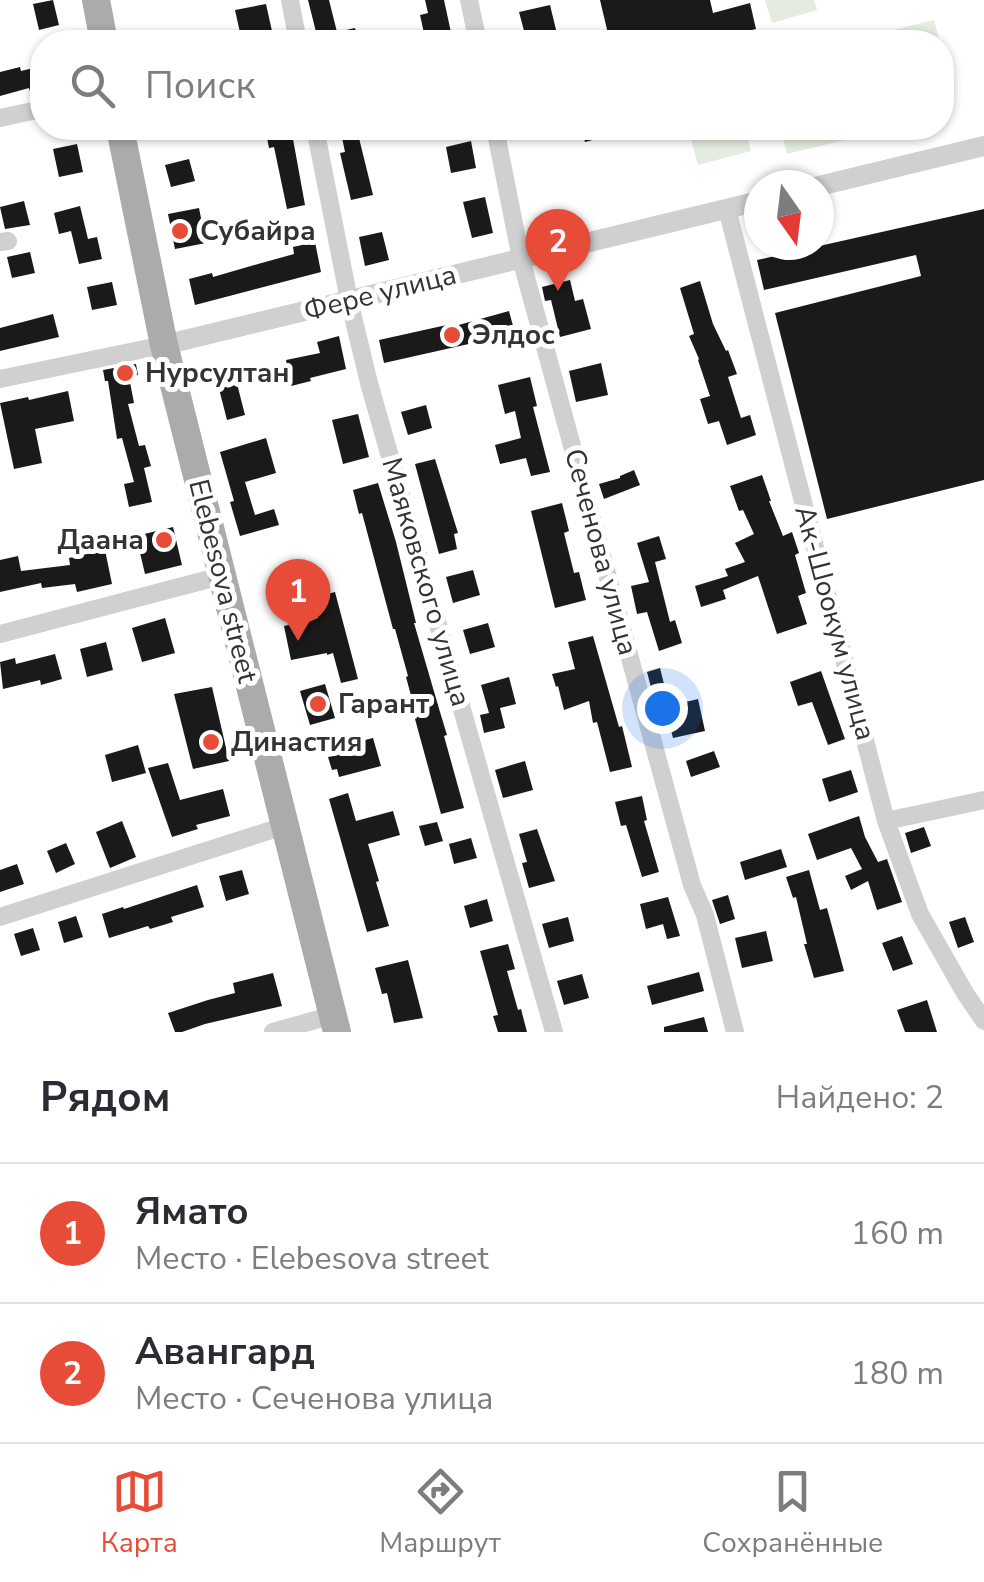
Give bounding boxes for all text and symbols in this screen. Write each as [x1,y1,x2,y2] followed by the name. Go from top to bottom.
[30,30,954,140] search box
[65,58,120,113] icon: search
[145,60,255,111] text: Поиск
[744,170,834,260] north arrow
[526,208,590,291] pin: 2
[200,212,316,250] place label: Субайра
[169,220,191,242] marker: Субайра
[300,256,460,330] street label: Фере улица
[472,316,555,354] place label: Элдос
[441,324,463,346] marker: Элдос
[145,354,290,392] place label: Нурсултан
[114,362,136,384] marker: Нурсултан
[555,445,647,659] street label: Сеченова улица
[372,453,480,711] street label: Маяковского улица
[179,475,267,687] street label: Elebesova street
[785,502,885,744] street label: Ак-Шоокум улица
[57,521,144,559] place label: Даана
[153,529,175,551] marker: Даана
[266,558,330,641] pin: 1
[637,683,688,734] your location
[338,685,430,723] place label: Гарант
[307,693,329,715] marker: Гарант
[231,723,363,761] place label: Династия
[200,731,222,753] marker: Династия
[40,1069,170,1126] text: Рядом
[776,1076,944,1119] text: Найдено: 2
[135,1186,249,1237] text: Ямато
[63,1212,82,1255] text: 1
[851,1212,944,1255] text: 160 m
[135,1237,489,1280] text: Место · Elebesova street
[135,1326,315,1377] text: Авангард
[63,1352,82,1395] text: 2
[851,1352,944,1395] text: 180 m
[135,1377,494,1420] text: Место · Сеченова улица
[101,1464,178,1562] tab: Карта
[379,1464,501,1562] tab: Маршрут
[702,1464,883,1562] tab: Сохранённые

